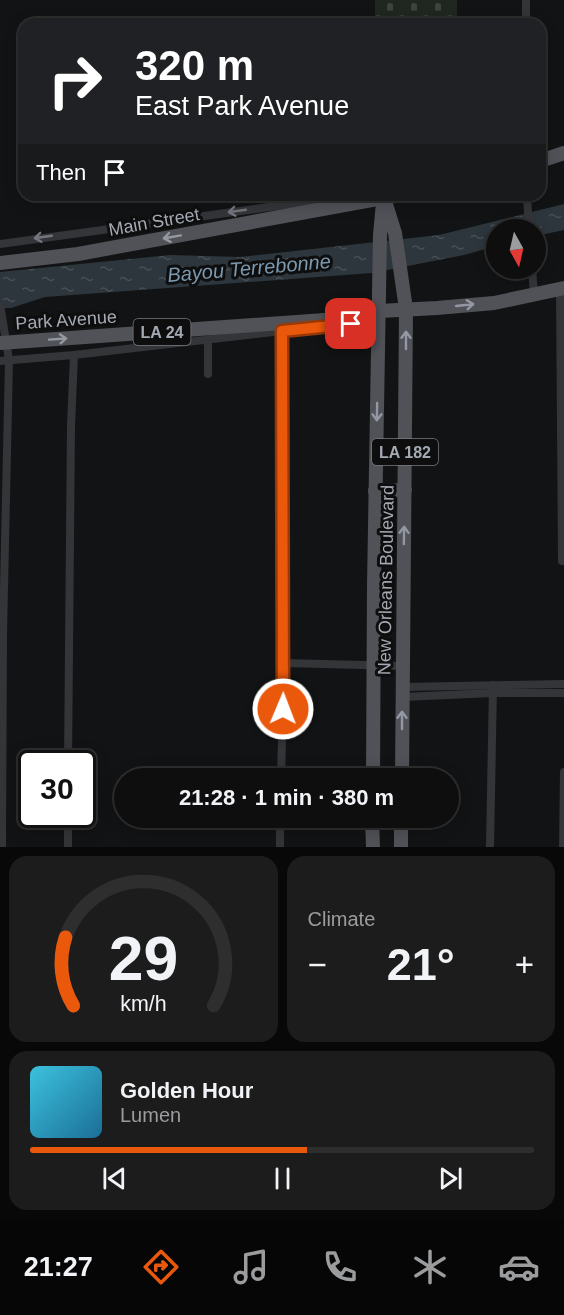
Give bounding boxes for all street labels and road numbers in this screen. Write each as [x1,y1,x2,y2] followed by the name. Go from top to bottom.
[107,204,201,240] street label: Main Street
[15,306,117,334] street label: Park Avenue
[134,319,190,345] road number: LA 24
[372,439,438,465] road number: LA 182
[374,485,398,675] street label: New Orleans Boulevard

